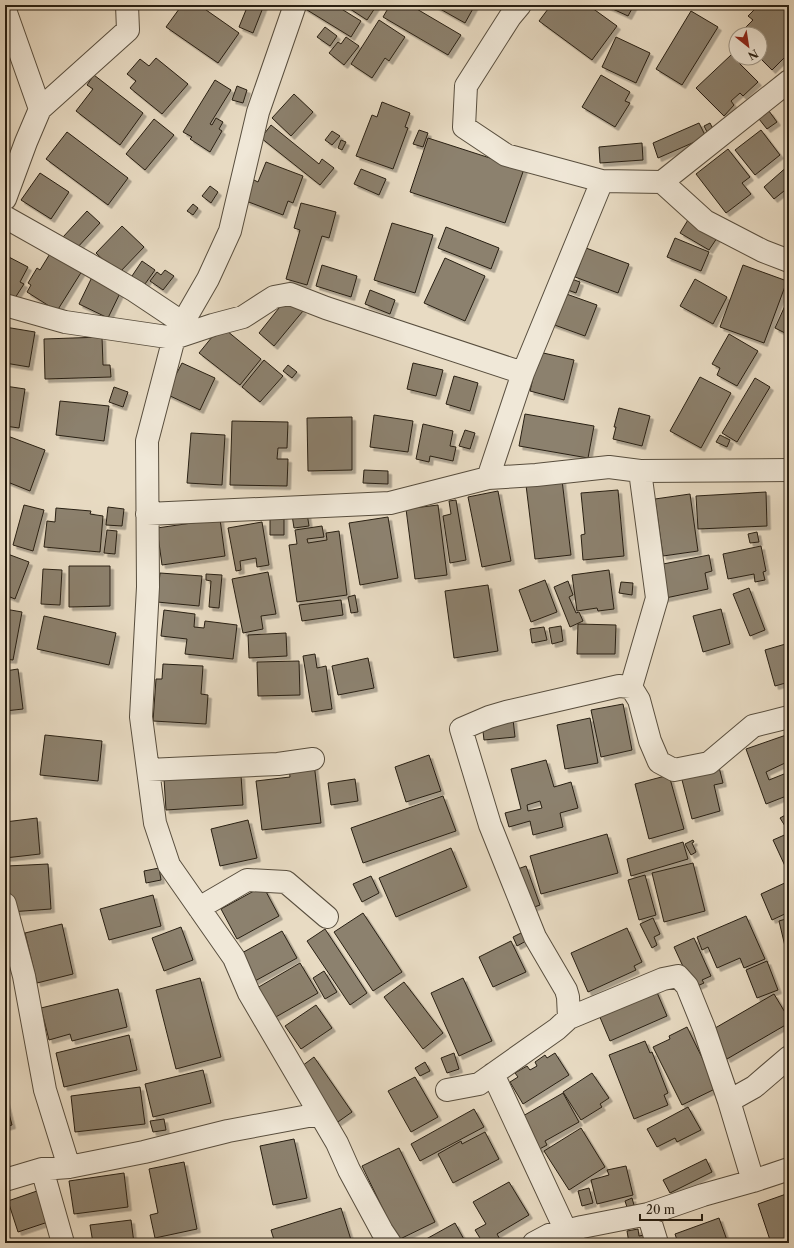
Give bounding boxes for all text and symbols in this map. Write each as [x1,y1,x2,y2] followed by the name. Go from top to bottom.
[728,26,768,66] north arrow
[745,46,761,63] text: N
[640,1196,702,1222] scale bar
[646,1202,675,1217] text: 20 m

